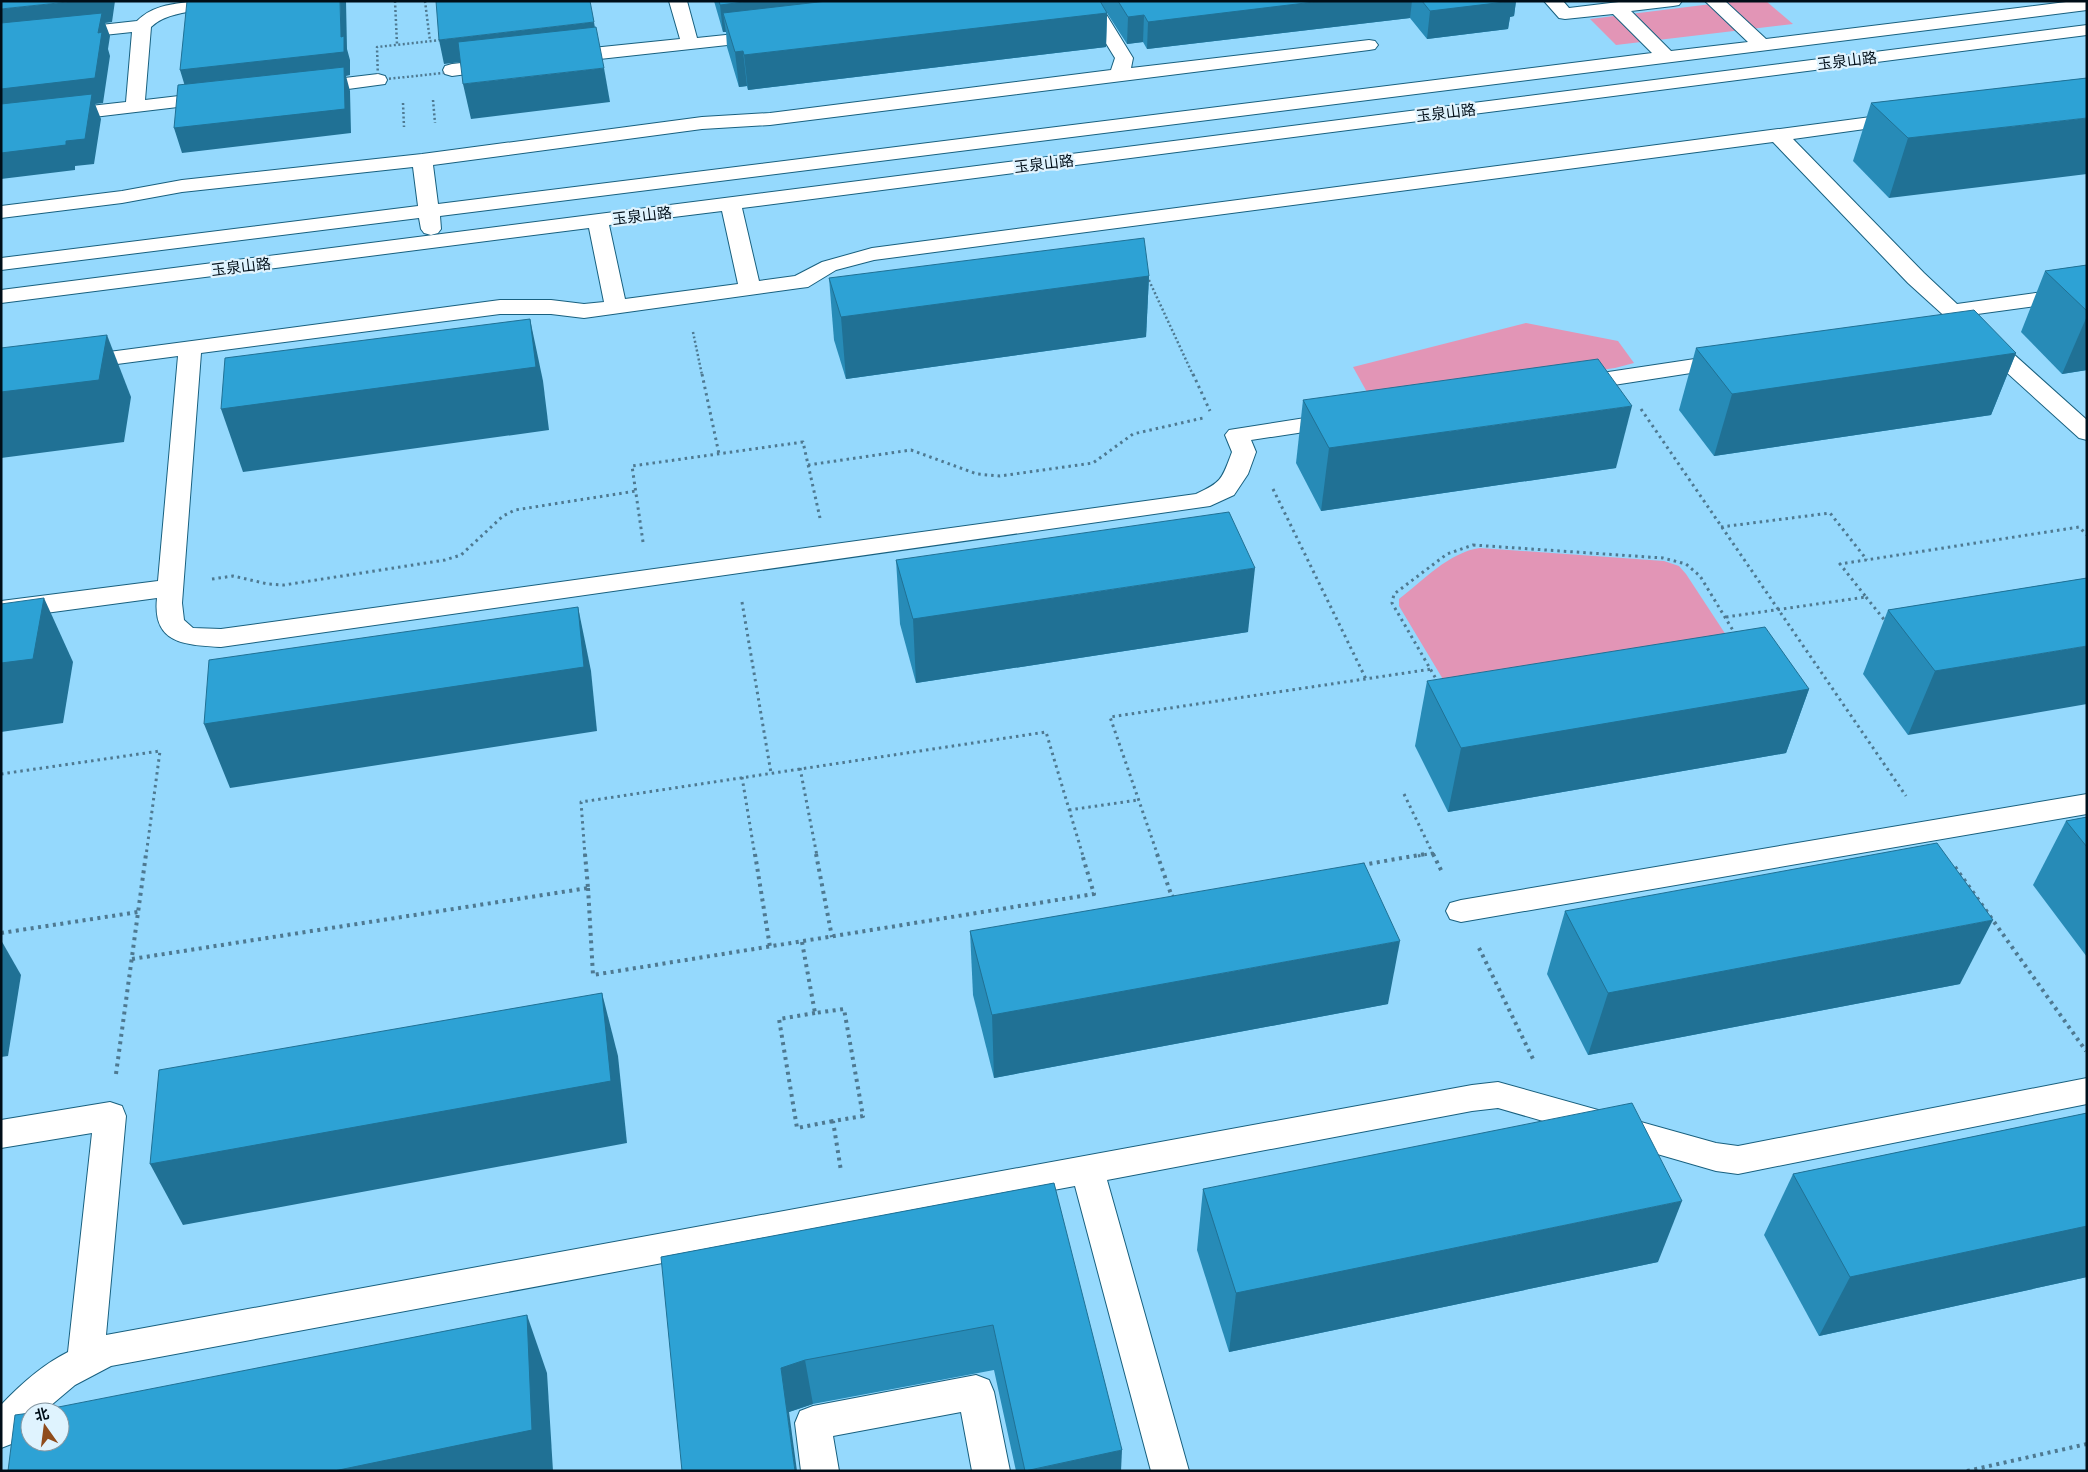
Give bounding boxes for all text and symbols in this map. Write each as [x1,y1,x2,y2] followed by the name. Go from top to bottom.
[1816,49,1878,76] street label: 玉泉山路
[1415,101,1477,128] street label: 玉泉山路
[1013,152,1075,179] street label: 玉泉山路
[611,204,673,231] street label: 玉泉山路
[210,255,272,282] street label: 玉泉山路
[20,1402,70,1452] north arrow
[33,1406,51,1426] text: 北

